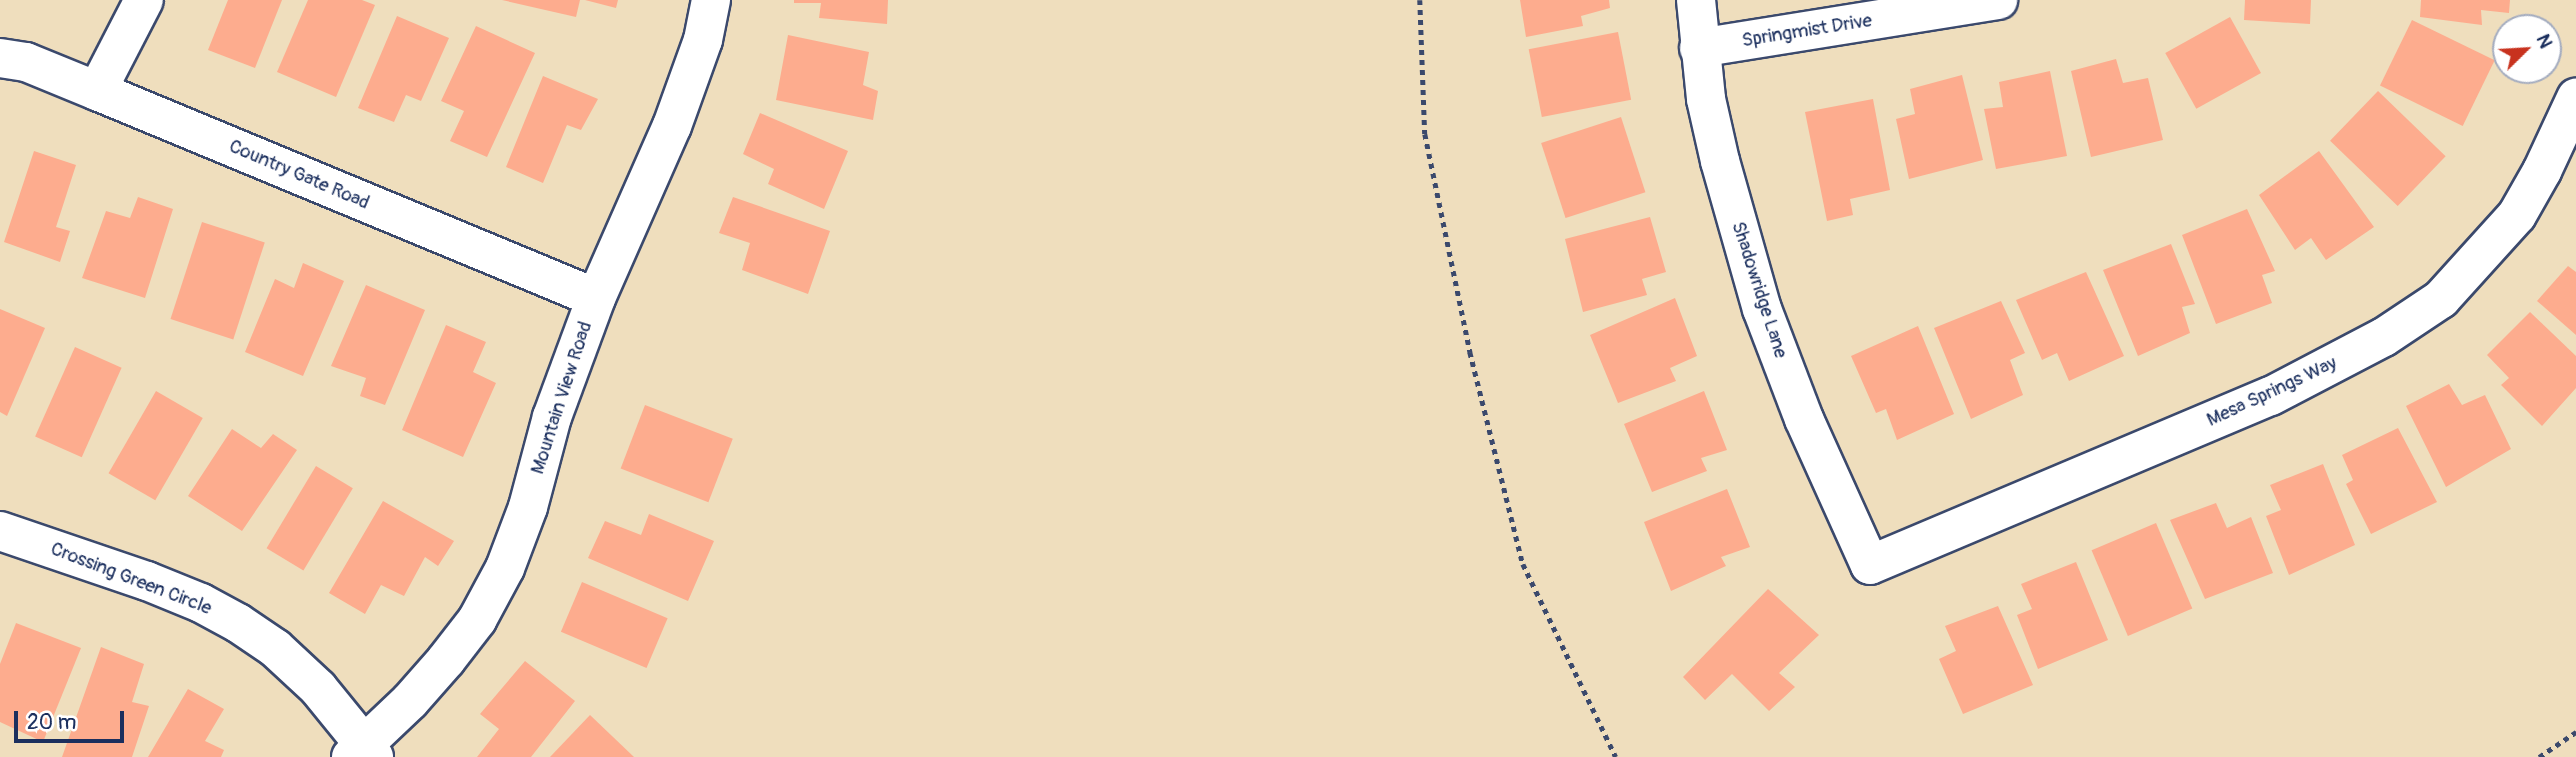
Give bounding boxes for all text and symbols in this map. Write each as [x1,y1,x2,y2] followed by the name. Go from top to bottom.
[1740,9,1874,53] street label: Springmist Drive
[2492,14,2562,84] north arrow
[2531,31,2558,52] text: N
[225,135,373,215] street label: Country Gate Road
[1726,219,1792,361] street label: Shadowridge Lane
[527,319,597,477] street label: Mountain View Road
[2203,352,2341,432] street label: Mesa Springs Way
[47,538,215,620] street label: Crossing Green Circle
[18,698,128,742] scale bar
[27,709,76,736] text: 20 m

